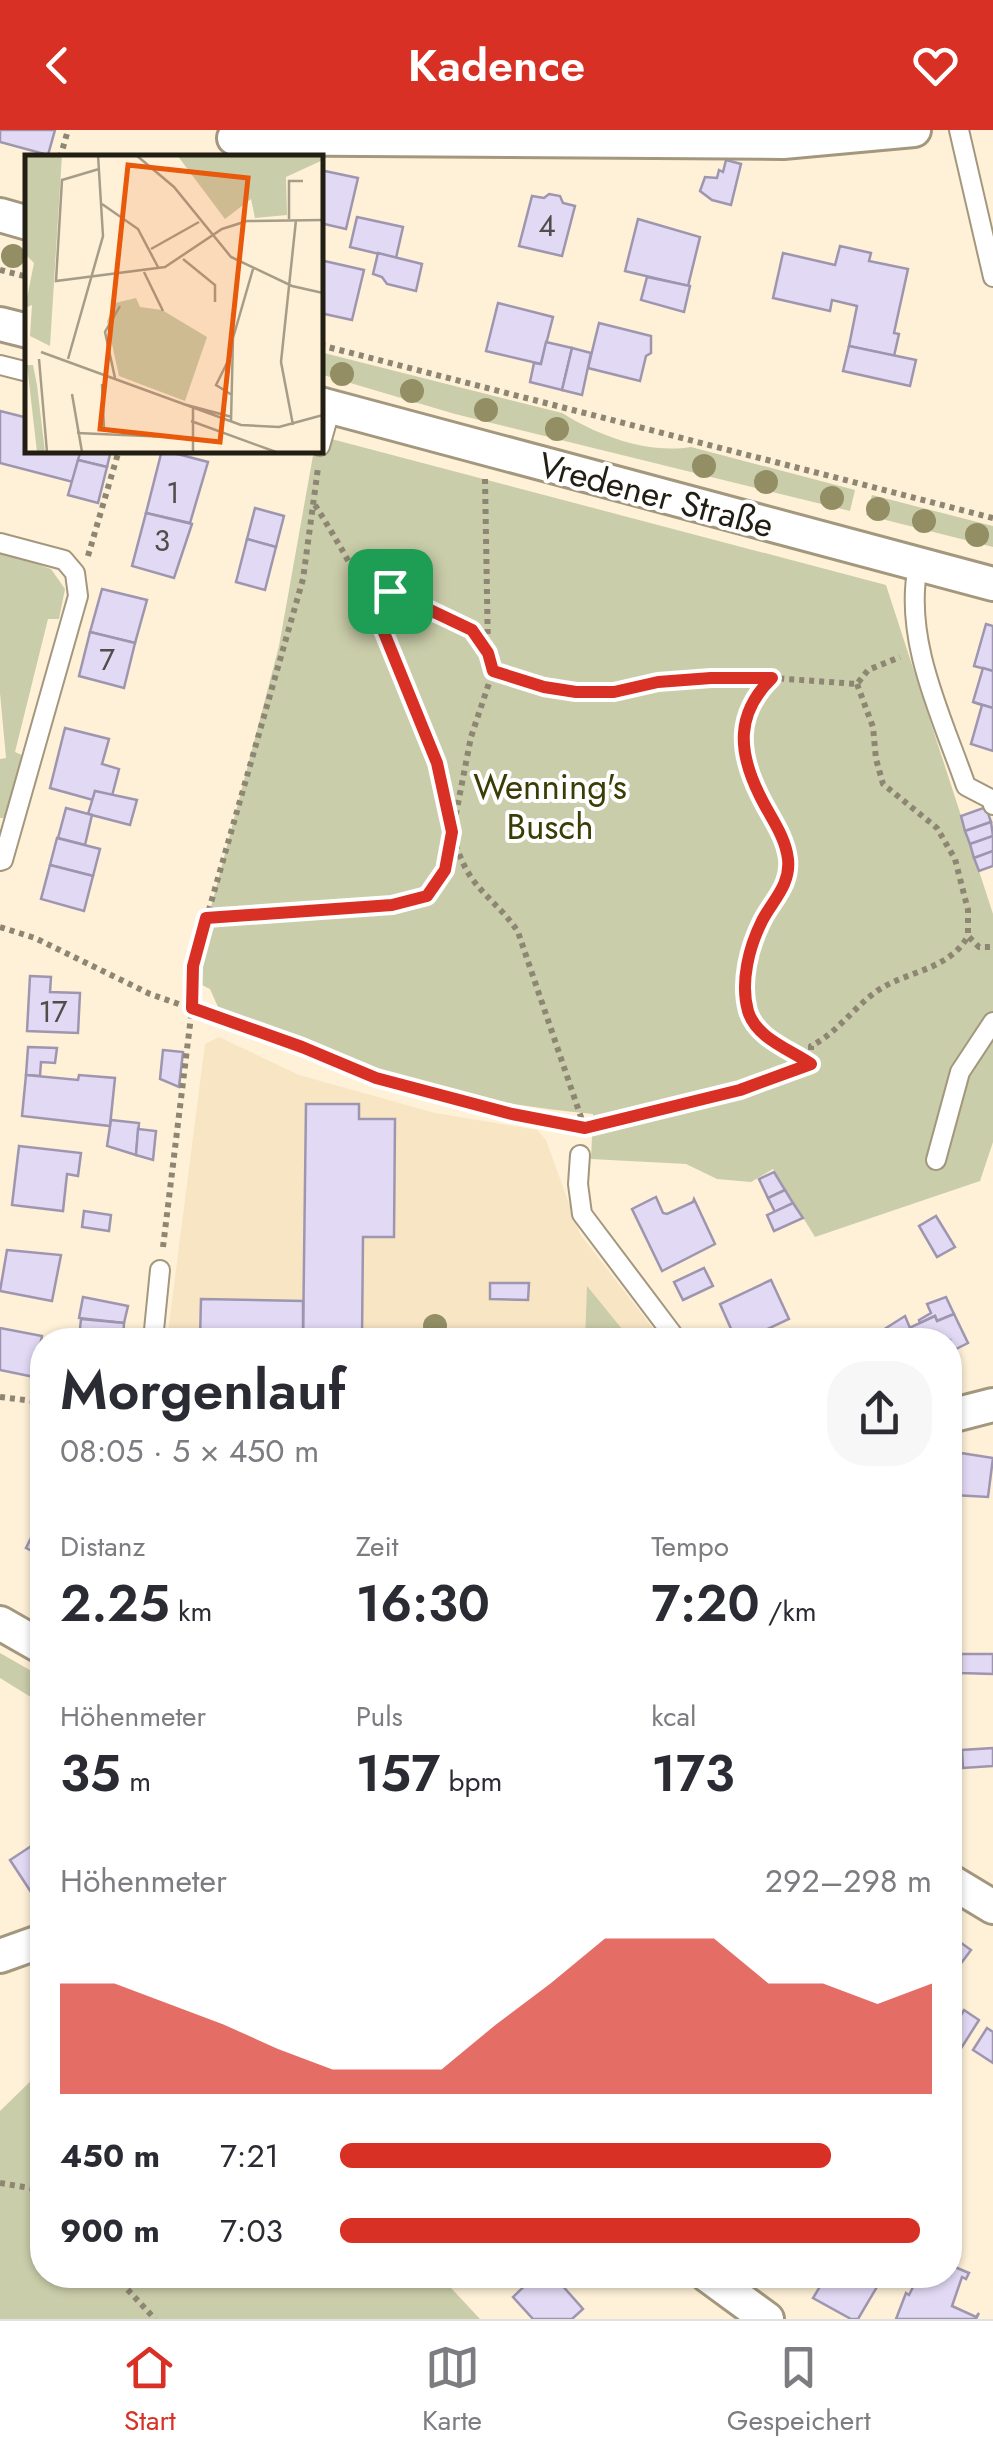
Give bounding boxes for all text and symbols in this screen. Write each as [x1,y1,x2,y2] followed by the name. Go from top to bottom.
[408,33,585,98] text: Kadence
[30,38,85,93] icon: back
[908,38,963,93] icon: heart
[25,155,322,452] inset map
[538,204,556,247] house number: 4
[533,440,779,550] street label: Vredener Straße
[166,471,180,514] house number: 1
[154,519,170,562] house number: 3
[348,549,433,634] pin
[363,564,418,619] icon: arrive
[99,638,115,681] house number: 7
[473,762,627,852] park label: Wenning's Busch
[38,990,68,1033] house number: 17
[60,1350,346,1430] text: Morgenlauf
[827,1361,932,1466] button: share
[60,1428,319,1474] text: 08:05 · 5 × 450 m
[60,1526,145,1567] text: Distanz
[356,1526,399,1567] text: Zeit
[651,1526,729,1567] text: Tempo
[60,1567,170,1640] text: 2.25
[356,1567,490,1640] text: 16:30
[651,1567,760,1640] text: 7:20
[170,1591,212,1632] text: km
[760,1591,817,1632] text: /km
[60,1696,206,1737] text: Höhenmeter
[356,1696,403,1737] text: Puls
[651,1696,697,1737] text: kcal
[60,1737,121,1810] text: 35
[356,1737,440,1810] text: 157
[651,1737,735,1810] text: 173
[121,1761,151,1802] text: m
[440,1761,502,1802] text: bpm
[60,1858,227,1904] text: Höhenmeter
[765,1858,932,1904] text: 292–298 m
[60,2133,160,2179] text: 450 m
[220,2133,279,2179] text: 7:21
[60,2208,160,2254] text: 900 m
[220,2208,283,2254] text: 7:03
[122,2340,177,2441] tab: Start
[422,2340,482,2441] tab: Karte
[727,2340,871,2441] tab: Gespeichert

